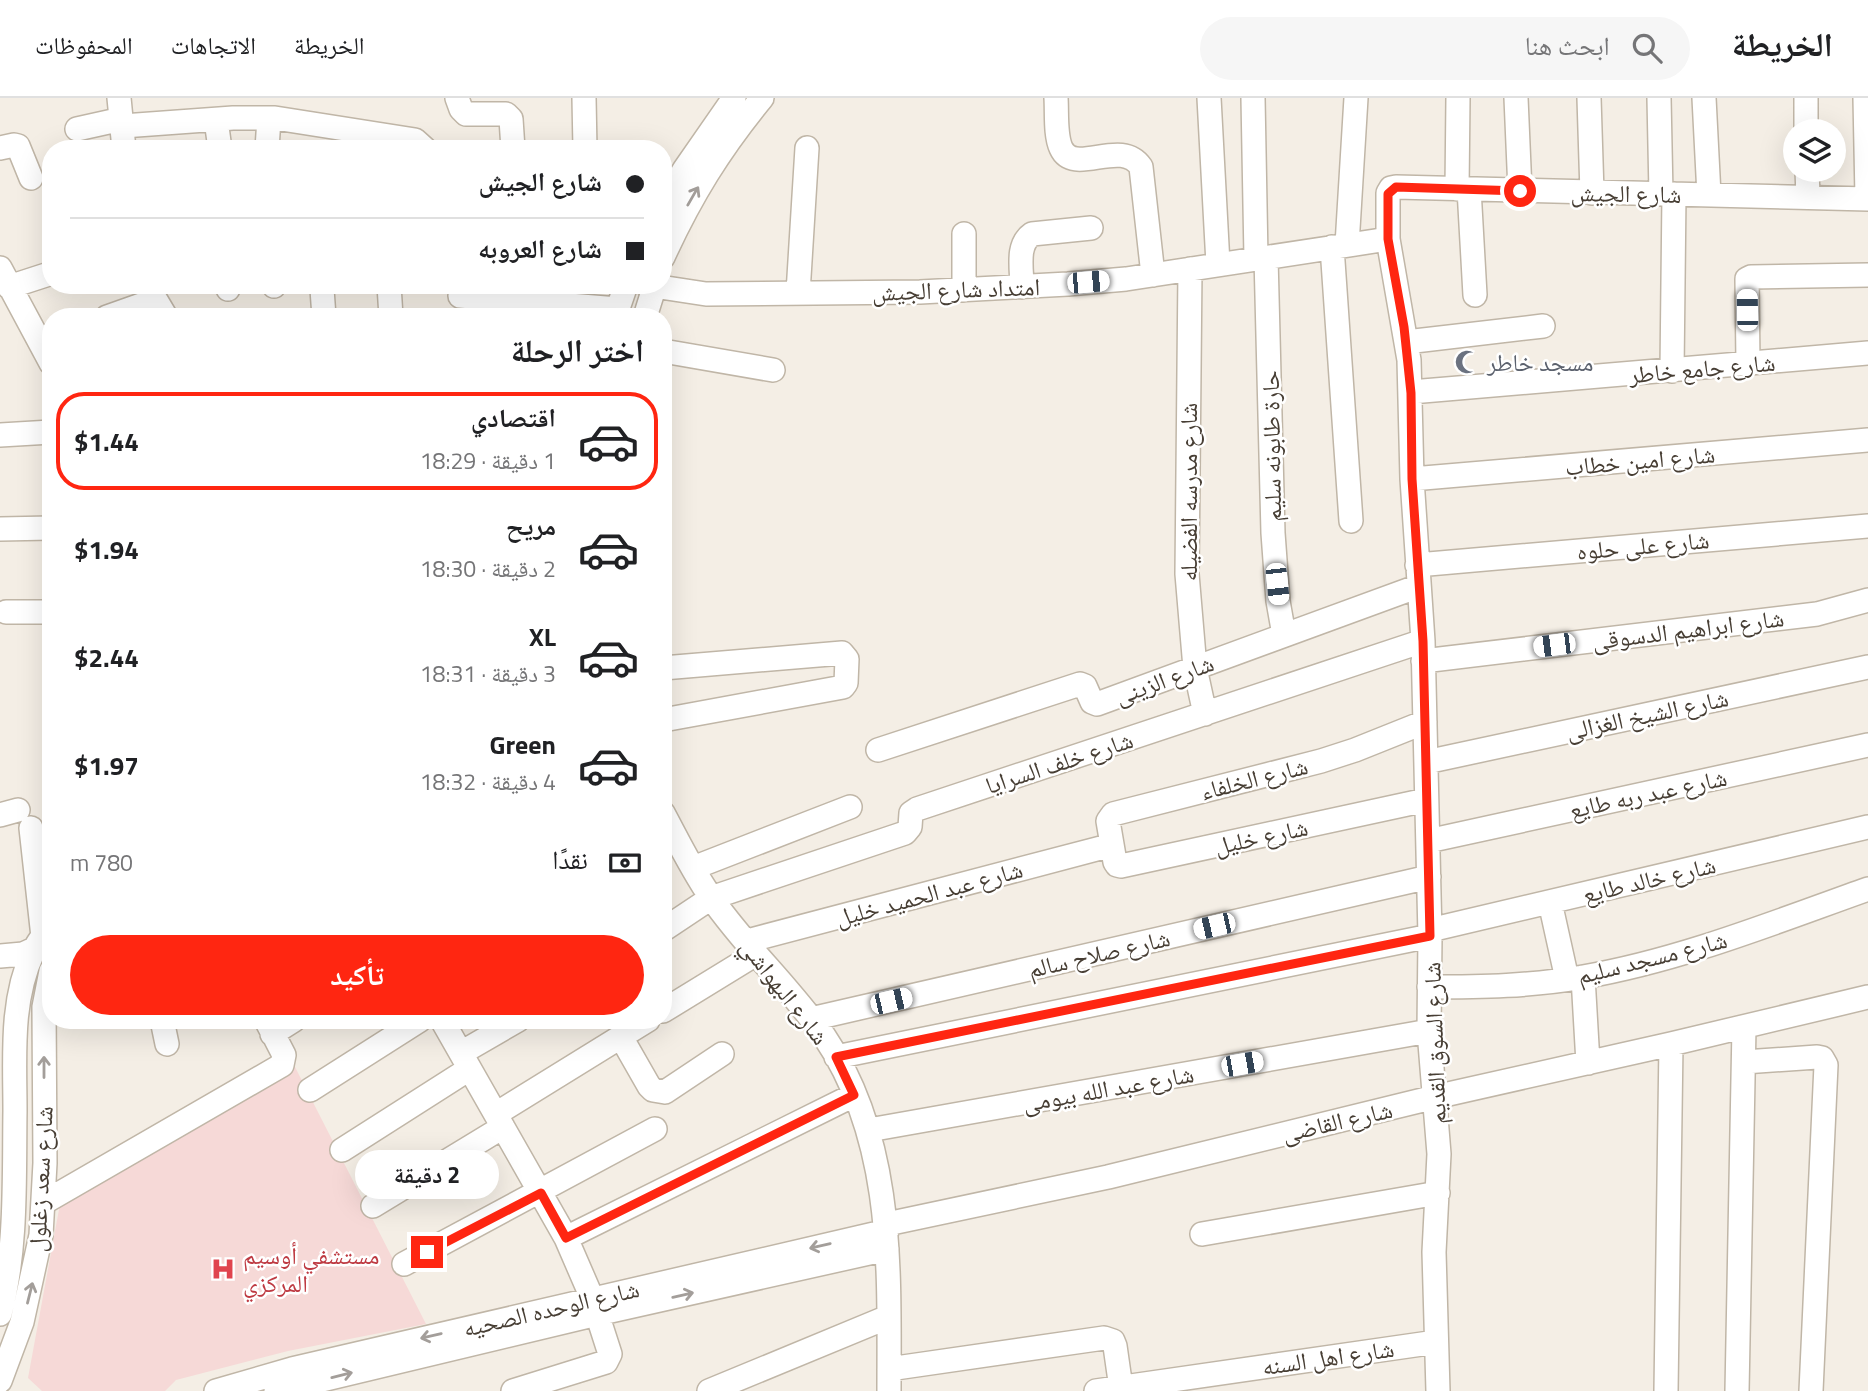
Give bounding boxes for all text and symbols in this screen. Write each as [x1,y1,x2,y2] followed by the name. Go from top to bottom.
[1200,17,1690,80] search box
[1732,19,1833,69] text: الخريطة
[1525,26,1610,65] text: ابحث هنا
[35,27,133,63] text: المحفوظات
[171,27,256,63] text: الاتجاهات
[294,27,365,63] text: الخريطة
[1628,29,1666,67] icon: search
[1783,119,1846,182] map controls
[1783,119,1846,182] button: layers
[479,162,602,201] text: شارع الجيش
[1570,174,1682,212] street label: شارع الجيش
[1504,175,1536,207] route start
[687,186,701,206] one-way arrow
[478,229,602,268] text: شارع العروبه
[871,268,1041,310] street label: امتداد شارع الجيش
[1067,270,1110,294] car
[1737,289,1758,331] car
[511,326,644,374] text: اختر الرحلة
[1486,344,1593,380] place label: مسجد خاطر
[1626,344,1777,392] street label: شارع جامع خاطر
[1453,348,1481,376] mosque icon: مسجد خاطر
[1252,370,1290,522] street label: حارة طابونه سليم
[471,398,556,437] text: اقتصادي
[1170,403,1206,581] street label: شارع مدرسه الفضيله
[577,410,640,473] icon: car
[74,422,139,461] text: $1.44
[1563,436,1717,484] street label: شارع امين خطاب
[420,443,556,478] text: 1 دقيقة · 18:29
[506,506,556,545] text: مريح
[577,518,640,581] icon: car
[1575,521,1711,569] street label: شارع على حلوه
[74,530,139,569] text: $1.94
[420,551,556,586] text: 2 دقيقة · 18:30
[1265,562,1290,606] car
[1590,599,1786,659] street label: شارع ابراهيم الدسوقى
[529,617,556,656] text: XL
[577,626,640,689] icon: car
[1532,632,1577,658] car
[74,638,139,677] text: $2.44
[1109,644,1219,714] street label: شارع الزينى
[420,656,556,691] text: 3 دقيقة · 18:31
[1562,679,1732,749] street label: شارع الشيخ الغزالى
[981,721,1137,803] street label: شارع خلف السرايا
[490,725,556,764] text: Green
[577,734,640,797] icon: car
[74,746,139,785] text: $1.97
[1197,747,1311,809] street label: شارع الخلفاء
[1566,759,1730,827] street label: شارع عبد ربه طايع
[420,764,556,799] text: 4 دقيقة · 18:32
[1211,809,1311,863] street label: شارع خليل
[552,840,588,879] text: نقدًا
[606,844,644,882] icon: cash
[70,845,133,880] text: 780 m
[1579,846,1719,912] street label: شارع خالد طايع
[831,851,1027,935] street label: شارع عبد الحميد خليل
[1192,911,1237,941] car
[1025,919,1173,987] street label: شارع صلاح سالم
[1573,921,1731,993] street label: شارع مسجد سليم
[730,930,838,1053] street label: شارع البهواشي
[70,935,644,1015] button: تأكيد
[1413,961,1455,1125] street label: شارع السوق القديم
[869,986,914,1016] car
[1220,1050,1265,1078] car
[1019,1055,1197,1121] street label: شارع عبد الله بيومى
[37,1056,51,1079] one-way arrow
[1278,1091,1396,1151] street label: شارع القاضى
[18,1105,62,1253] street label: شارع سعد زغلول
[355,1150,499,1200] callout: 2 دقيقة
[394,1157,460,1192] text: 2 دقيقة
[411,1236,443,1268] route end
[243,1237,380,1303] place label: مستشفي أوسيم المركزي
[809,1240,832,1253] one-way arrow
[209,1255,237,1283] hospital icon: مستشفي أوسيم المركزي
[459,1270,643,1346] street label: شارع الوحده الصحيه
[24,1283,37,1305] one-way arrow
[671,1287,693,1300] one-way arrow
[421,1330,443,1343] one-way arrow
[1260,1330,1396,1384] street label: شارع اهل السنه
[330,1368,353,1381] one-way arrow

